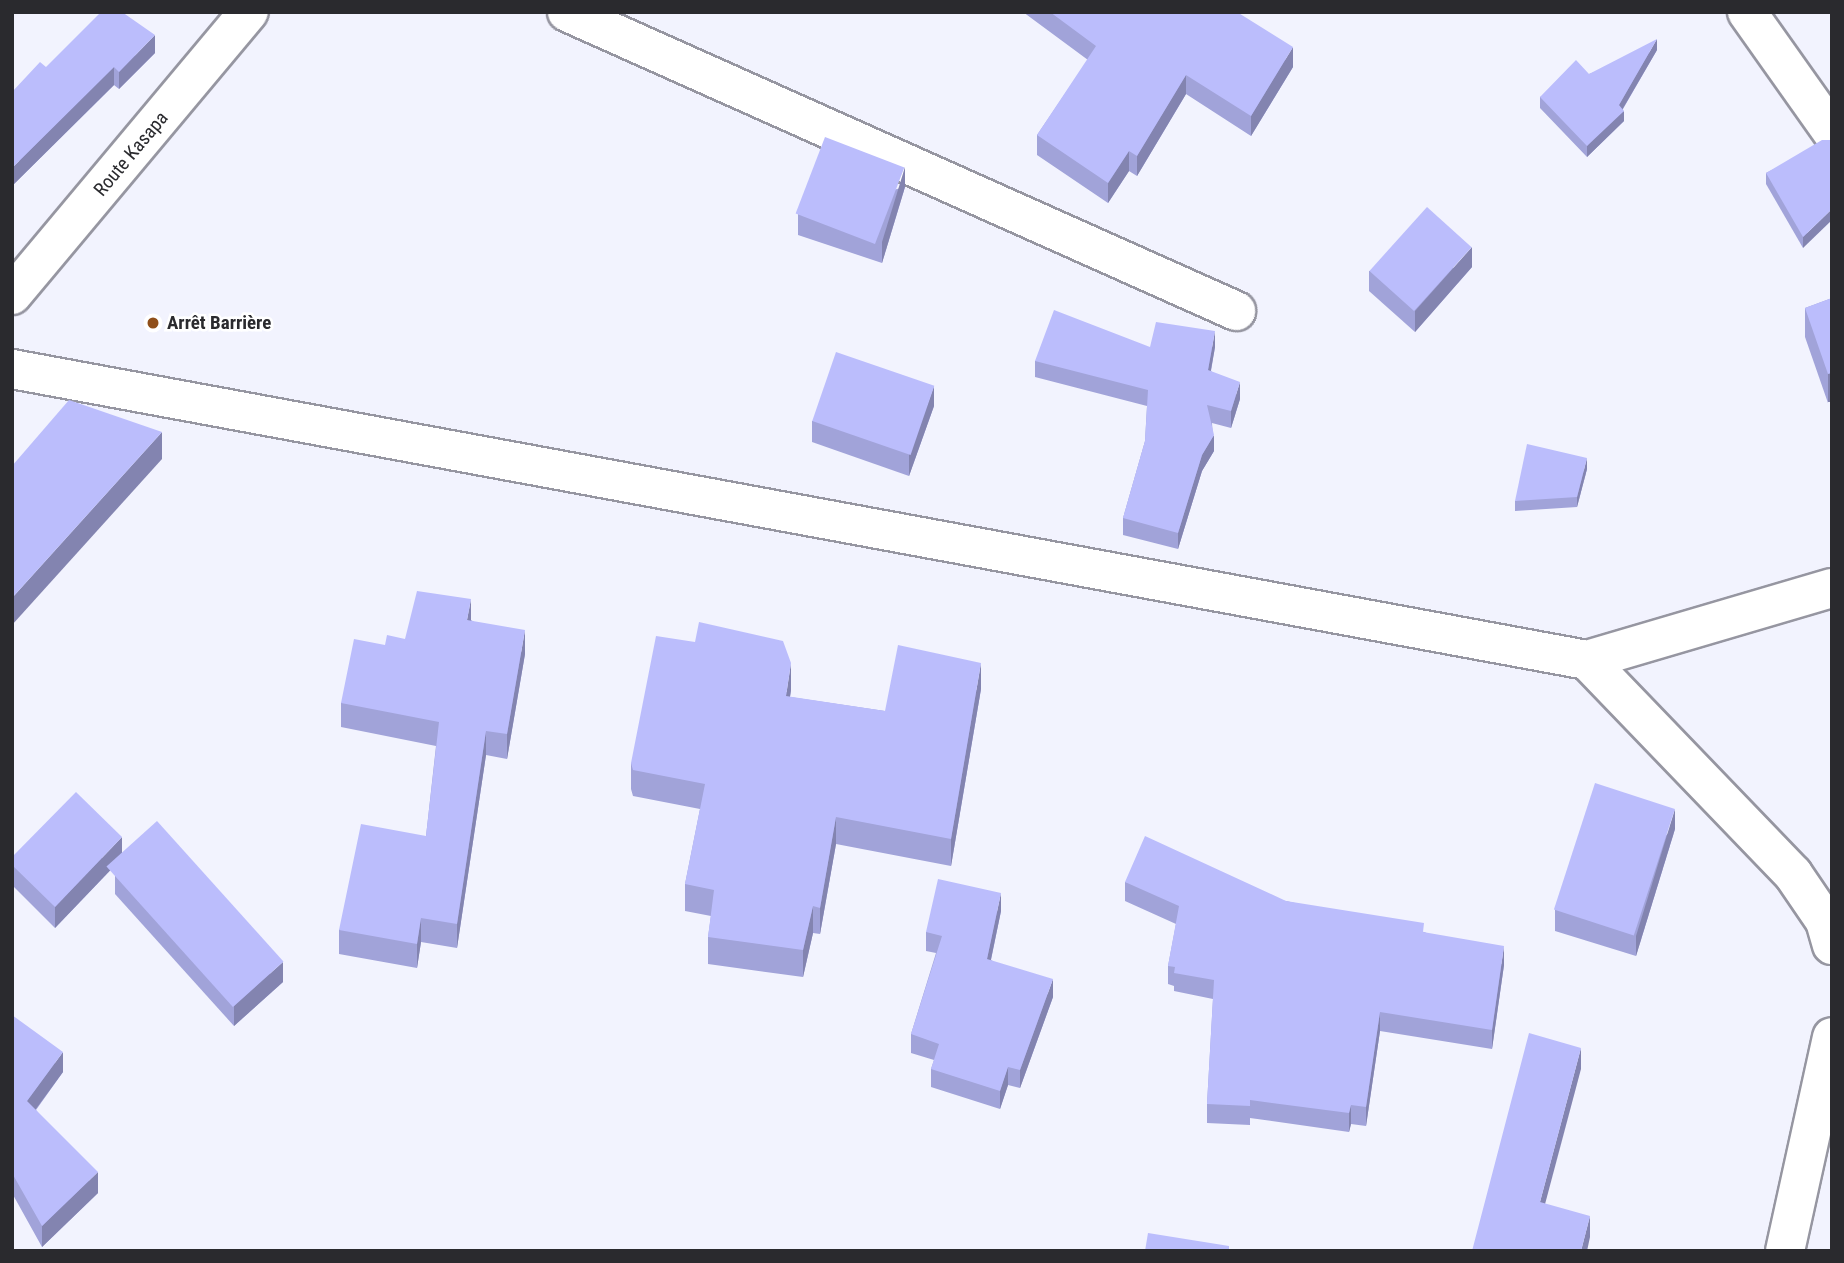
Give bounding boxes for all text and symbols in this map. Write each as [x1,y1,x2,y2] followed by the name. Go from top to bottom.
[89,107,173,201] street label: Route Kasapa
[167,312,271,334] place label: Arrêt Barrière
[145,315,161,331] marker: Arrêt Barrière

